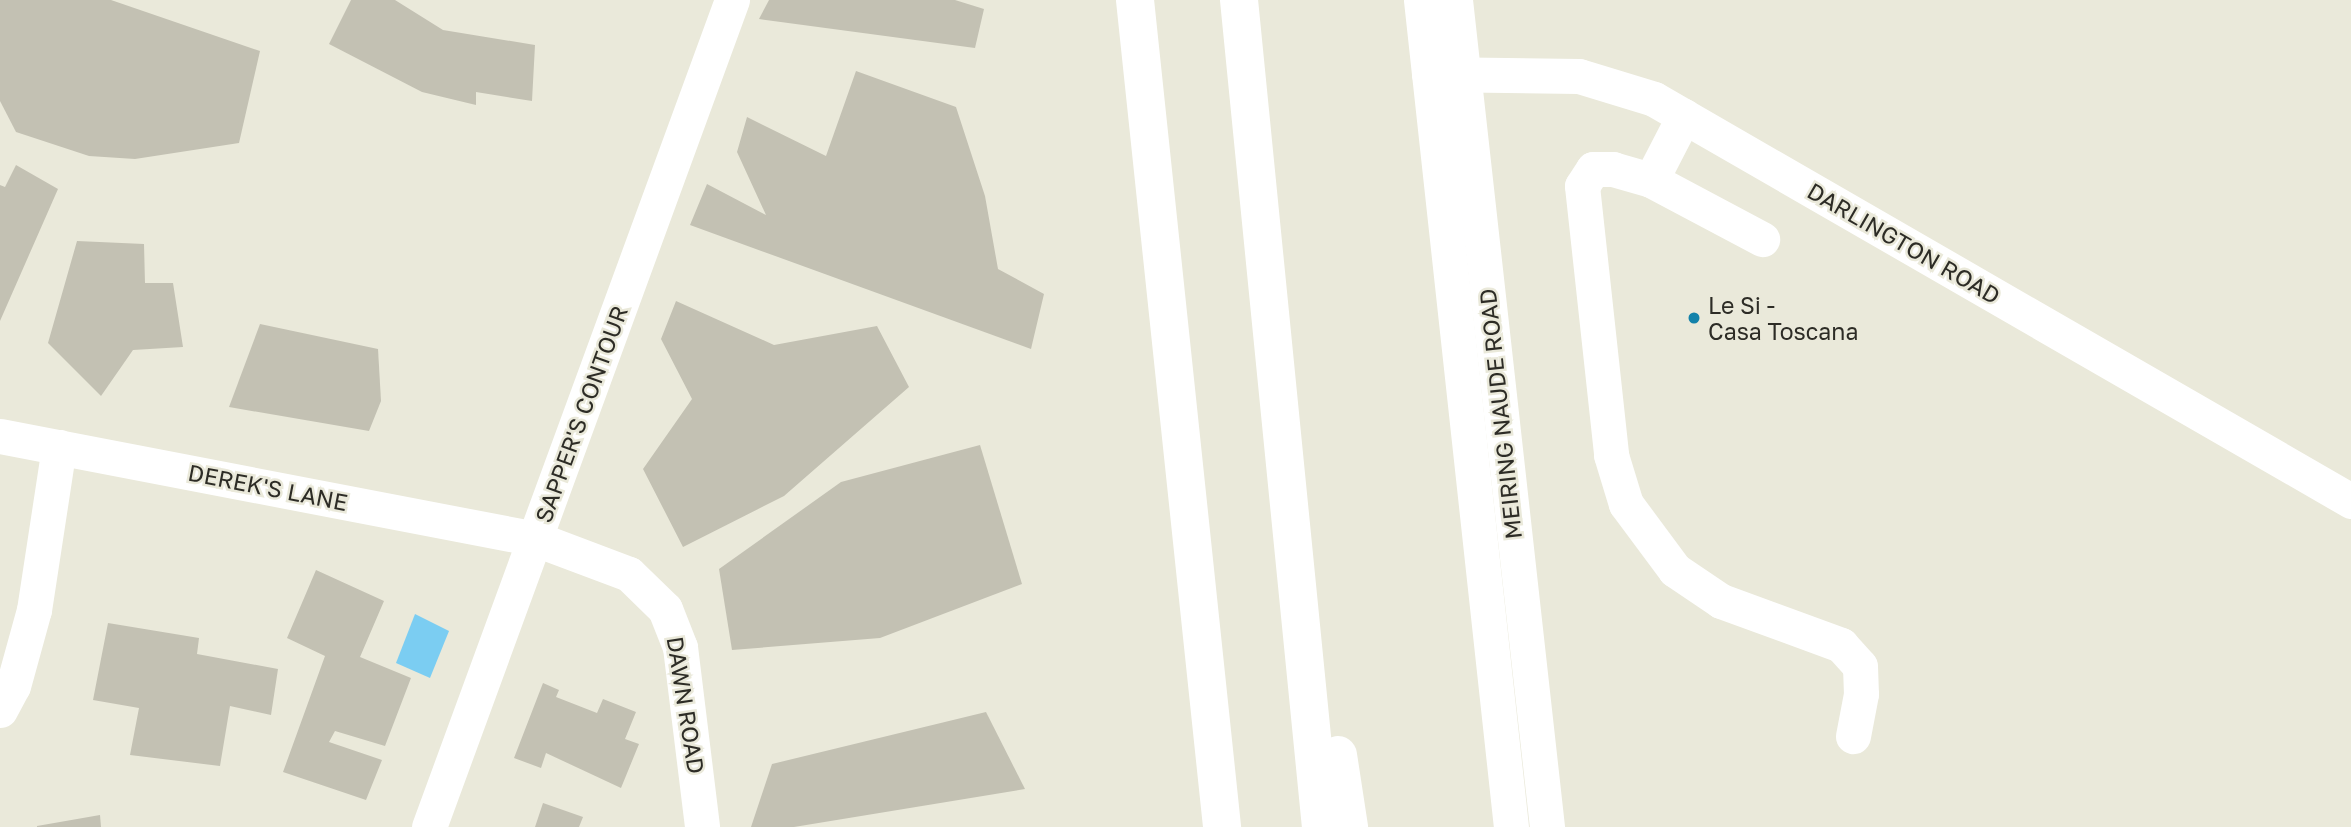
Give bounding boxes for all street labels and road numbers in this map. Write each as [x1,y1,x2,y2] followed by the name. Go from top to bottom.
[1803,177,2005,309] street label: DARLINGTON ROAD
[1473,287,1527,541] street label: MEIRING NAUDE ROAD
[529,302,633,526] street label: SAPPER'S CONTOUR
[186,458,350,516] street label: DEREK'S LANE
[662,634,710,776] street label: DAWN ROAD

